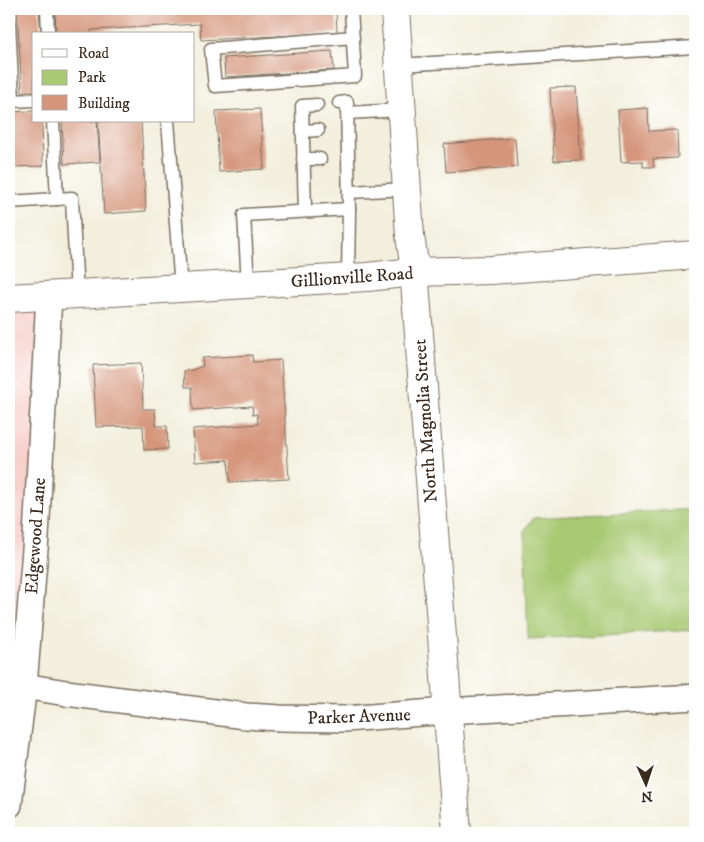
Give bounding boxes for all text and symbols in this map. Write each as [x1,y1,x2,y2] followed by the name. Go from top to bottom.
[32,32,195,122] legend
[78,44,110,63] text: Road
[78,68,107,87] text: Park
[78,94,130,113] text: Building
[290,263,414,293] street label: Gillionville Road
[409,338,443,503] street label: North Magnolia Street
[21,477,51,595] street label: Edgewood Lane
[307,704,411,730] street label: Parker Avenue
[622,760,672,810] north arrow
[640,787,653,805] text: N

